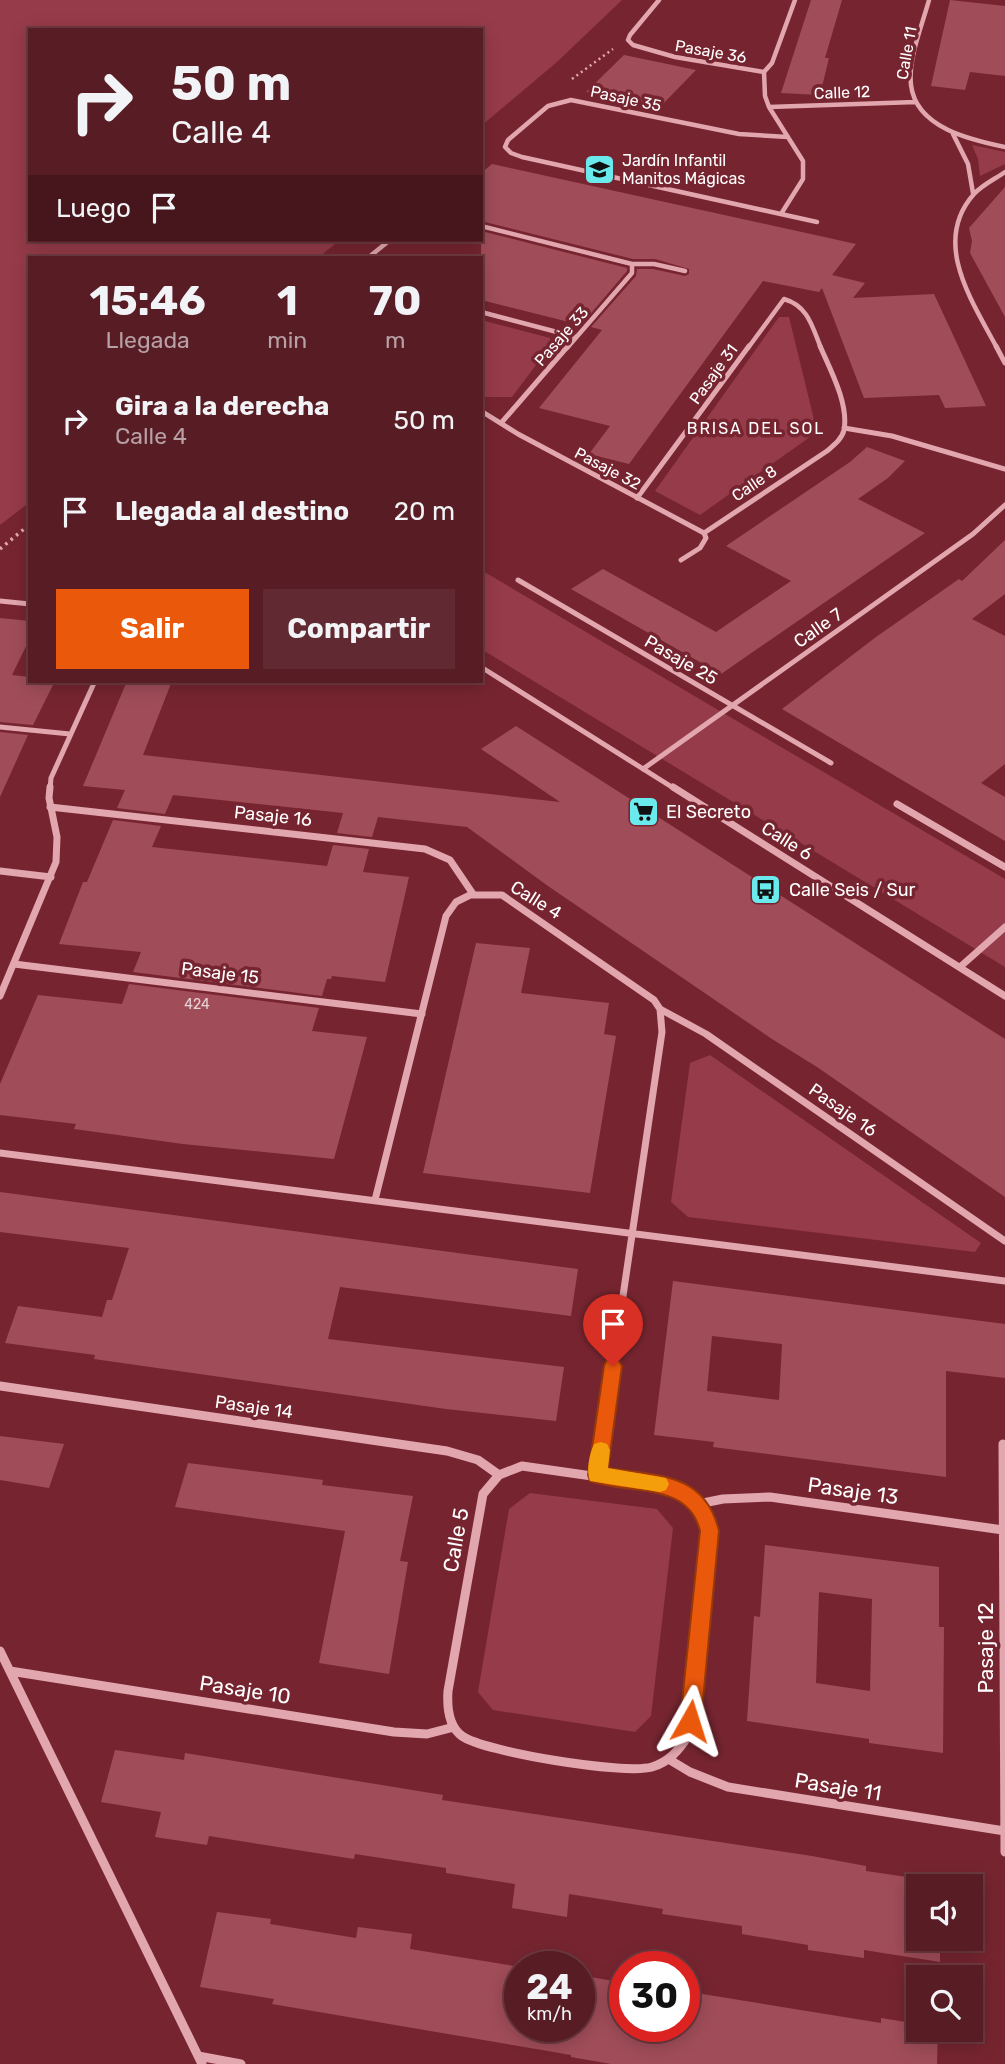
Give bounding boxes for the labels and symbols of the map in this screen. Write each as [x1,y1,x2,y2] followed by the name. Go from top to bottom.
[892,25,921,81] street label: Calle 11
[674,36,749,67] street label: Pasaje 36
[589,82,663,115] street label: Pasaje 35
[814,82,871,103] street label: Calle 12
[622,151,745,188] place label: Jardín Infantil Manitos Mágicas
[582,152,616,186] school or university icon: Jardín Infantil Manitos Mágicas
[530,303,592,370] street label: Pasaje 33
[685,341,741,408] street label: Pasaje 31
[687,419,825,438] district label: BRISA DEL SOL
[571,443,644,494] street label: Pasaje 32
[728,461,780,505] street label: Calle 8
[789,603,847,653] street label: Calle 7
[640,630,722,690] street label: Pasaje 25
[626,795,660,829] supermarket icon: El Secreto
[233,801,313,831] street label: Pasaje 16
[666,801,751,823] place label: El Secreto
[757,817,817,865] street label: Calle 6
[749,873,783,907] bus stop icon: Calle Seis / Sur
[506,876,566,924] street label: Calle 4
[789,879,916,901] place label: Calle Seis / Sur
[180,957,260,989] street label: Pasaje 15
[184,996,210,1013] house number: 424
[805,1079,881,1142] street label: Pasaje 16
[583,1294,643,1366] pin
[214,1391,294,1423] street label: Pasaje 14
[806,1472,900,1509] street label: Pasaje 13
[438,1506,473,1574] street label: Calle 5
[973,1603,998,1693] street label: Pasaje 12
[198,1670,292,1709] street label: Pasaje 10
[653,1684,727,1758] position arrow
[793,1767,883,1806] street label: Pasaje 11
[609,1951,700,2042] speed limit sign: 30

